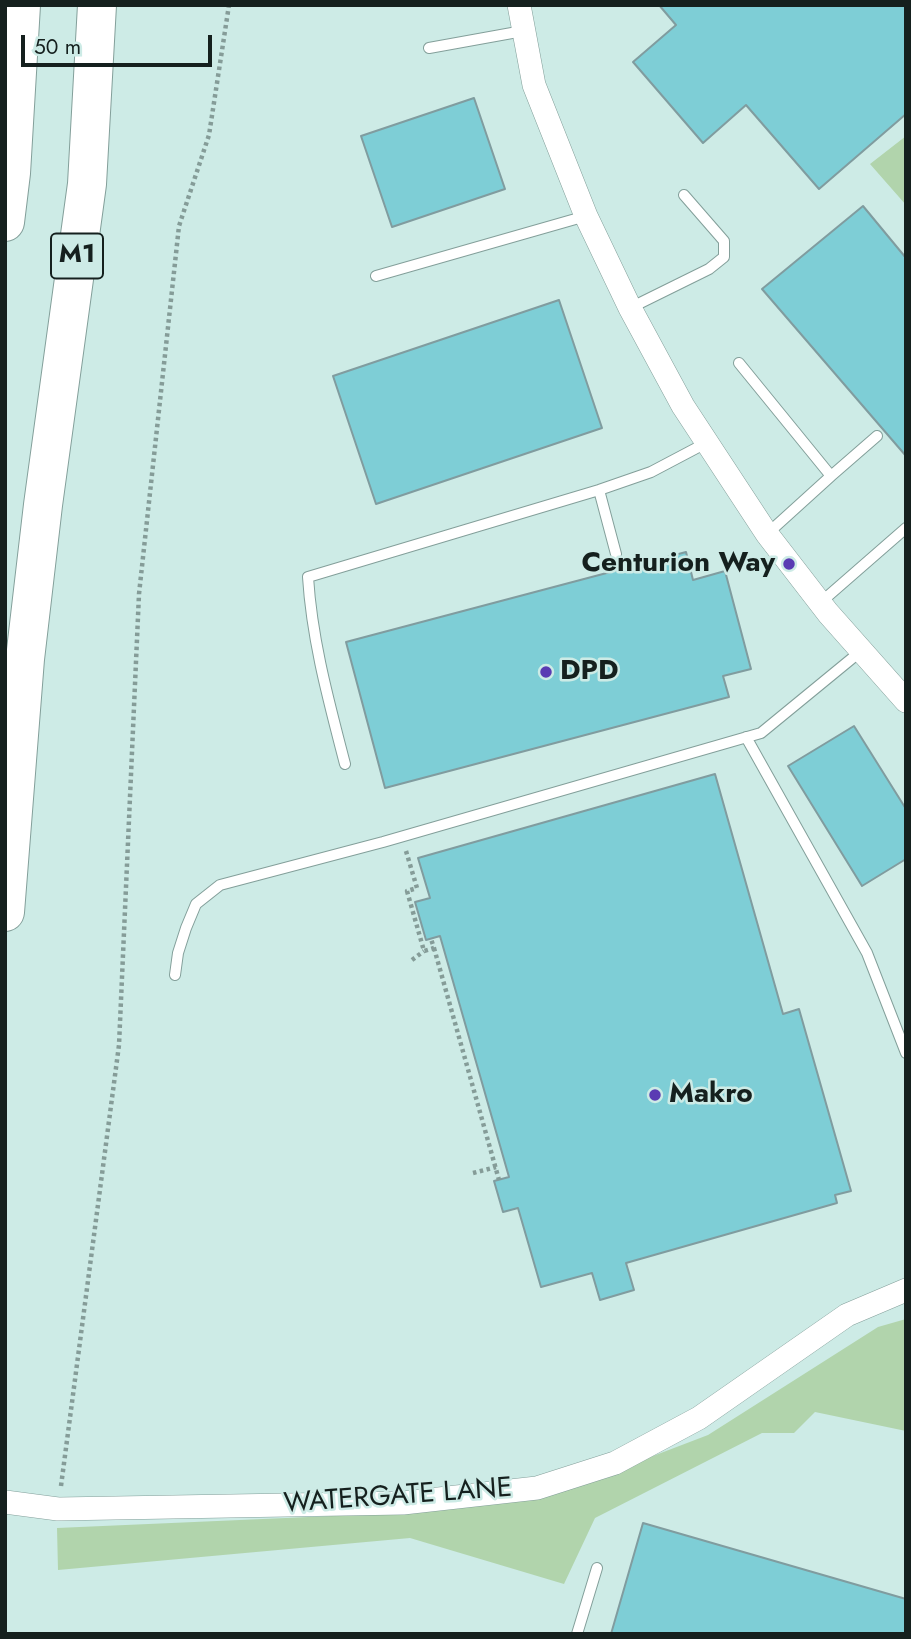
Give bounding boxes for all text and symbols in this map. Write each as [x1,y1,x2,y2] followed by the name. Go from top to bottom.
[24,21,215,65] scale bar
[34,32,81,62] text: 50 m
[51,233,103,278] road number: M1
[581,547,775,581] place label: Centurion Way
[781,556,797,572] marker: Centurion Way
[560,655,618,689] place label: DPD
[538,664,554,680] marker: DPD
[669,1078,753,1112] place label: Makro
[647,1087,663,1103] marker: Makro
[283,1472,513,1522] street label: WATERGATE LANE

